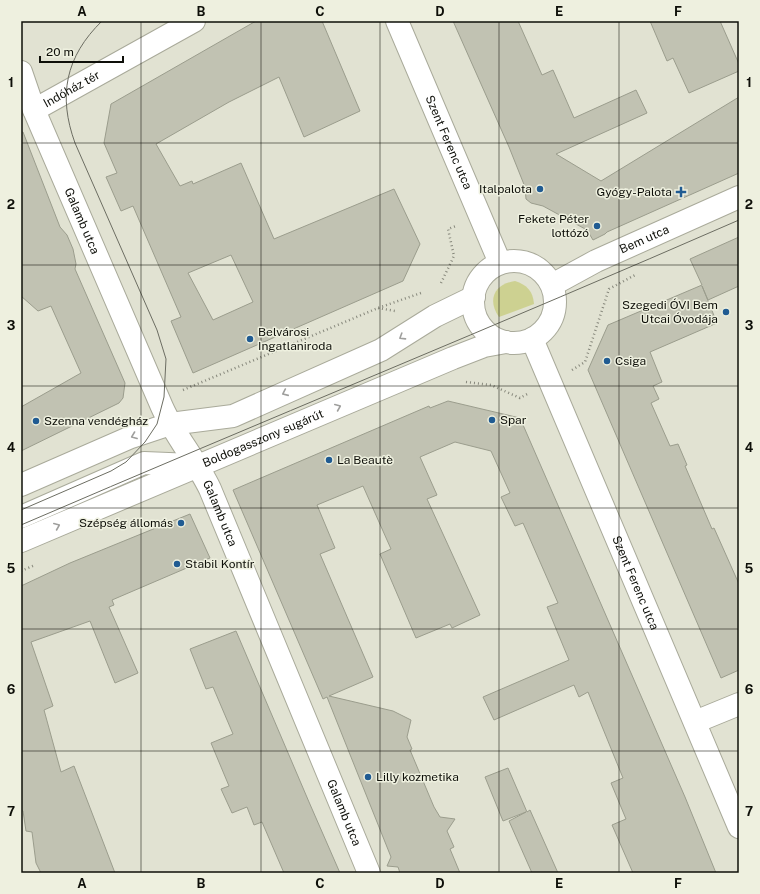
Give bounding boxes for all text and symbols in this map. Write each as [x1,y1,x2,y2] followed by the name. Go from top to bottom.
[77,4,87,19] text: A
[197,4,206,19] text: B
[315,4,325,19] text: C
[435,4,445,19] text: D
[555,4,563,19] text: E
[674,4,682,19] text: F
[40,38,123,64] scale bar
[46,45,74,59] text: 20 m
[41,68,103,110] street label: Indóház tér
[8,75,14,90] text: 1
[746,75,752,90] text: 1
[423,93,475,192] street label: Szent Ferenc utca
[479,182,532,196] place label: Italpalota
[535,184,545,194] marker: Italpalota
[597,185,672,199] place label: Gyógy-Palota
[61,186,102,256] street label: Galamb utca
[675,186,687,198] marker: Gyógy-Palota
[7,197,15,212] text: 2
[745,197,753,212] text: 2
[518,212,589,240] place label: Fekete Péter lottózó
[592,221,602,231] marker: Fekete Péter lottózó
[617,222,671,257] street label: Bem utca
[622,298,718,326] place label: Szegedi ÓVI Bem Utcai Óvodája
[721,307,731,317] marker: Szegedi ÓVI Bem Utcai Óvodája
[7,318,16,333] text: 3
[745,318,754,333] text: 3
[258,325,332,353] place label: Belvárosi Ingatlaniroda
[399,332,406,339] one-way arrow
[245,334,255,344] marker: Belvárosi Ingatlaniroda
[615,354,646,368] place label: Csiga
[602,356,612,366] marker: Csiga
[281,388,289,396] one-way arrow
[334,403,341,411] one-way arrow
[201,406,326,470] street label: Boldogasszony sugárút
[500,413,527,427] place label: Spar
[44,414,148,428] place label: Szenna vendégház
[487,415,497,425] marker: Spar
[31,416,41,426] marker: Szenna vendégház
[131,432,138,440] one-way arrow
[7,440,16,455] text: 4
[745,440,754,455] text: 4
[337,453,393,467] place label: La Beautè
[324,455,334,465] marker: La Beautè
[200,478,240,549] street label: Galamb utca
[79,516,173,530] place label: Szépség állomás
[176,518,186,528] marker: Szépség állomás
[52,523,60,531] one-way arrow
[609,534,662,632] street label: Szent Ferenc utca
[185,557,255,571] place label: Stabil Kontír
[172,559,182,569] marker: Stabil Kontír
[7,561,16,576] text: 5
[745,561,754,576] text: 5
[7,682,16,697] text: 6
[745,682,754,697] text: 6
[376,770,459,784] place label: Lilly kozmetika
[363,772,373,782] marker: Lilly kozmetika
[324,777,364,848] street label: Galamb utca
[7,804,15,819] text: 7
[745,804,753,819] text: 7
[77,876,87,891] text: A
[197,876,206,891] text: B
[315,876,325,891] text: C
[435,876,445,891] text: D
[555,876,563,891] text: E
[674,876,682,891] text: F

